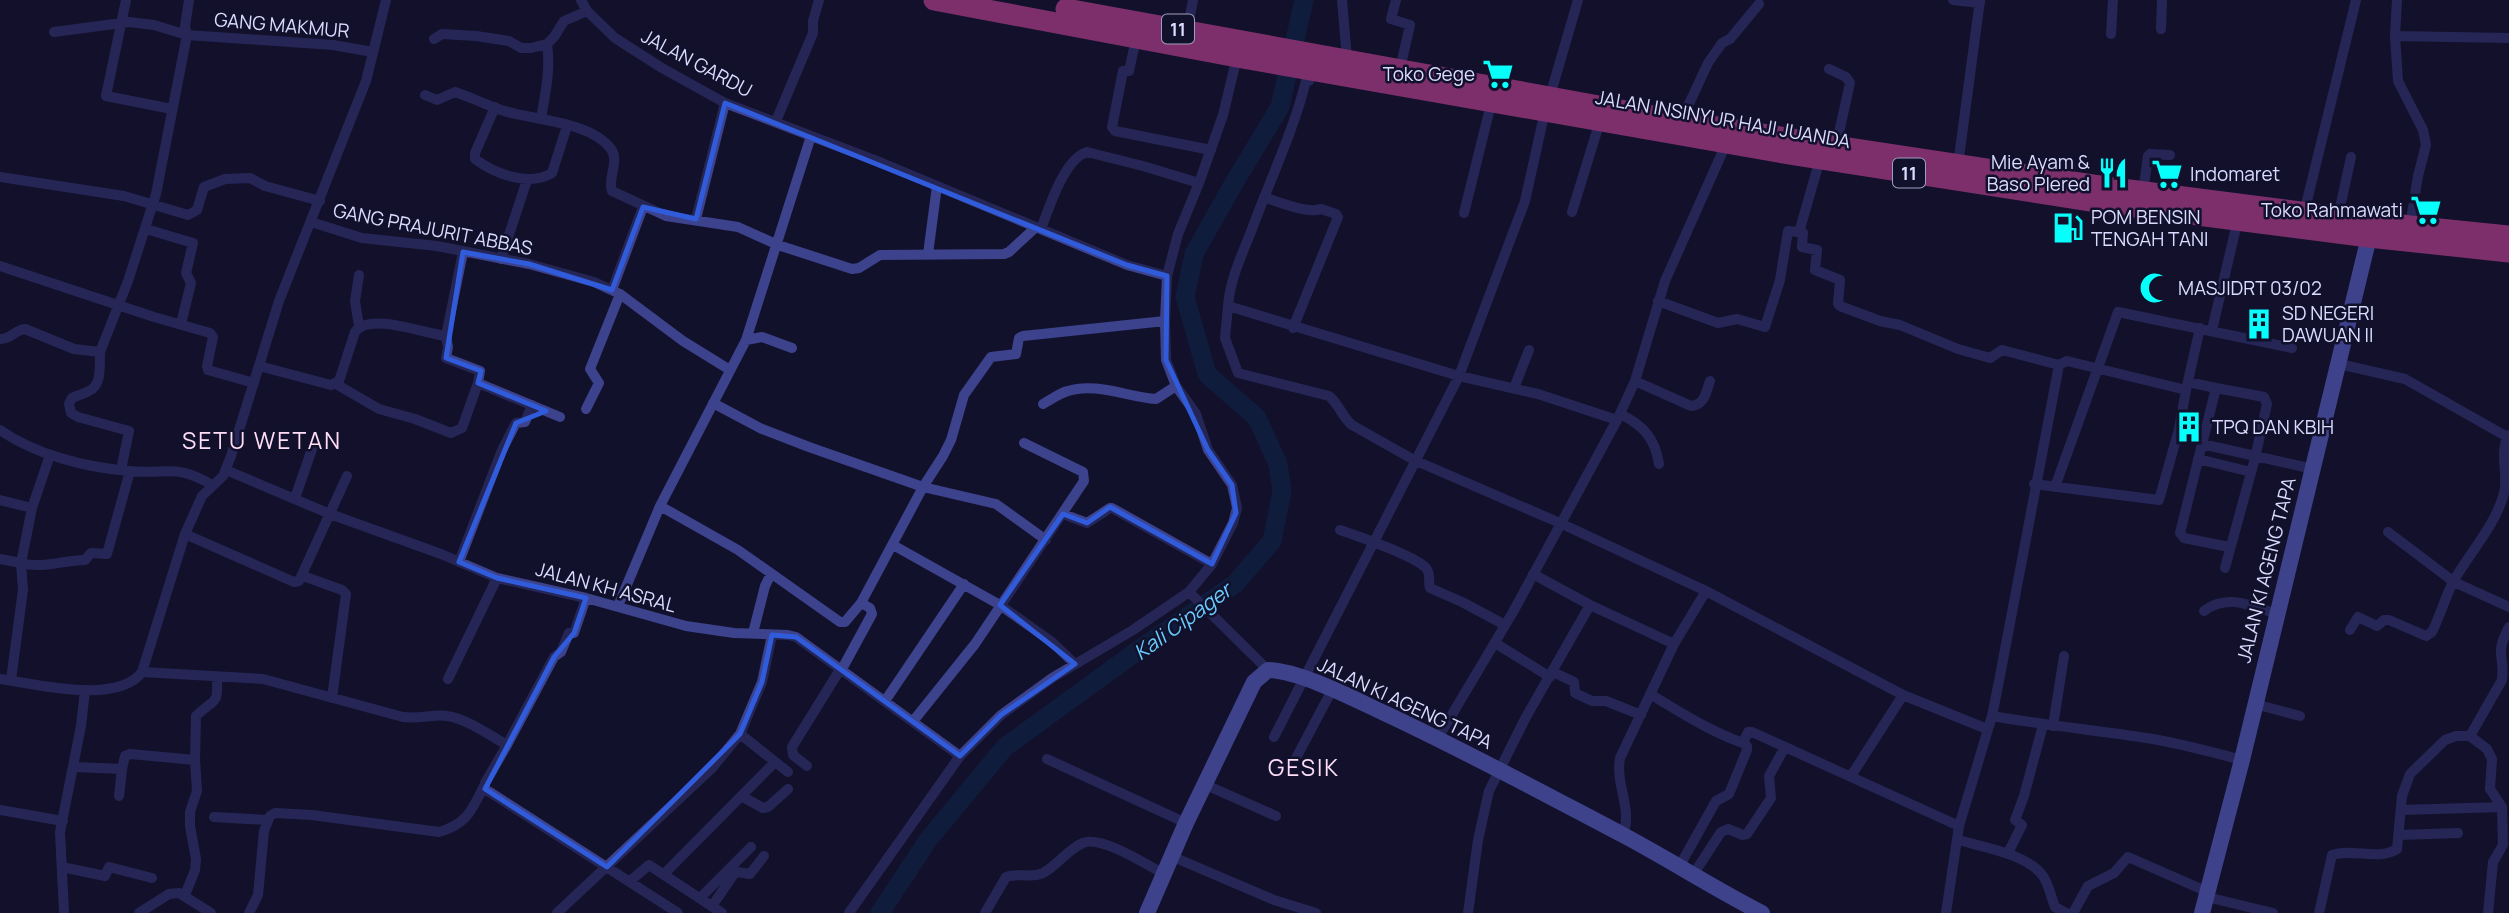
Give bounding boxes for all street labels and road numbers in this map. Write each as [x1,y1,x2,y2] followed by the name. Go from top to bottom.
[213,6,351,44] street label: GANG MAKMUR
[1162,15,1194,44] road number: 11
[637,23,757,103] street label: JALAN GARDU
[1594,84,1852,154] street label: JALAN INSINYUR HAJI JUANDA
[1893,158,1925,188] road number: 11
[331,197,535,261] street label: GANG PRAJURIT ABBAS
[2230,475,2302,665] street label: JALAN KI AGENG TAPA
[533,556,679,618] street label: JALAN KH ASRAL
[1313,651,1497,755] street label: JALAN KI AGENG TAPA

